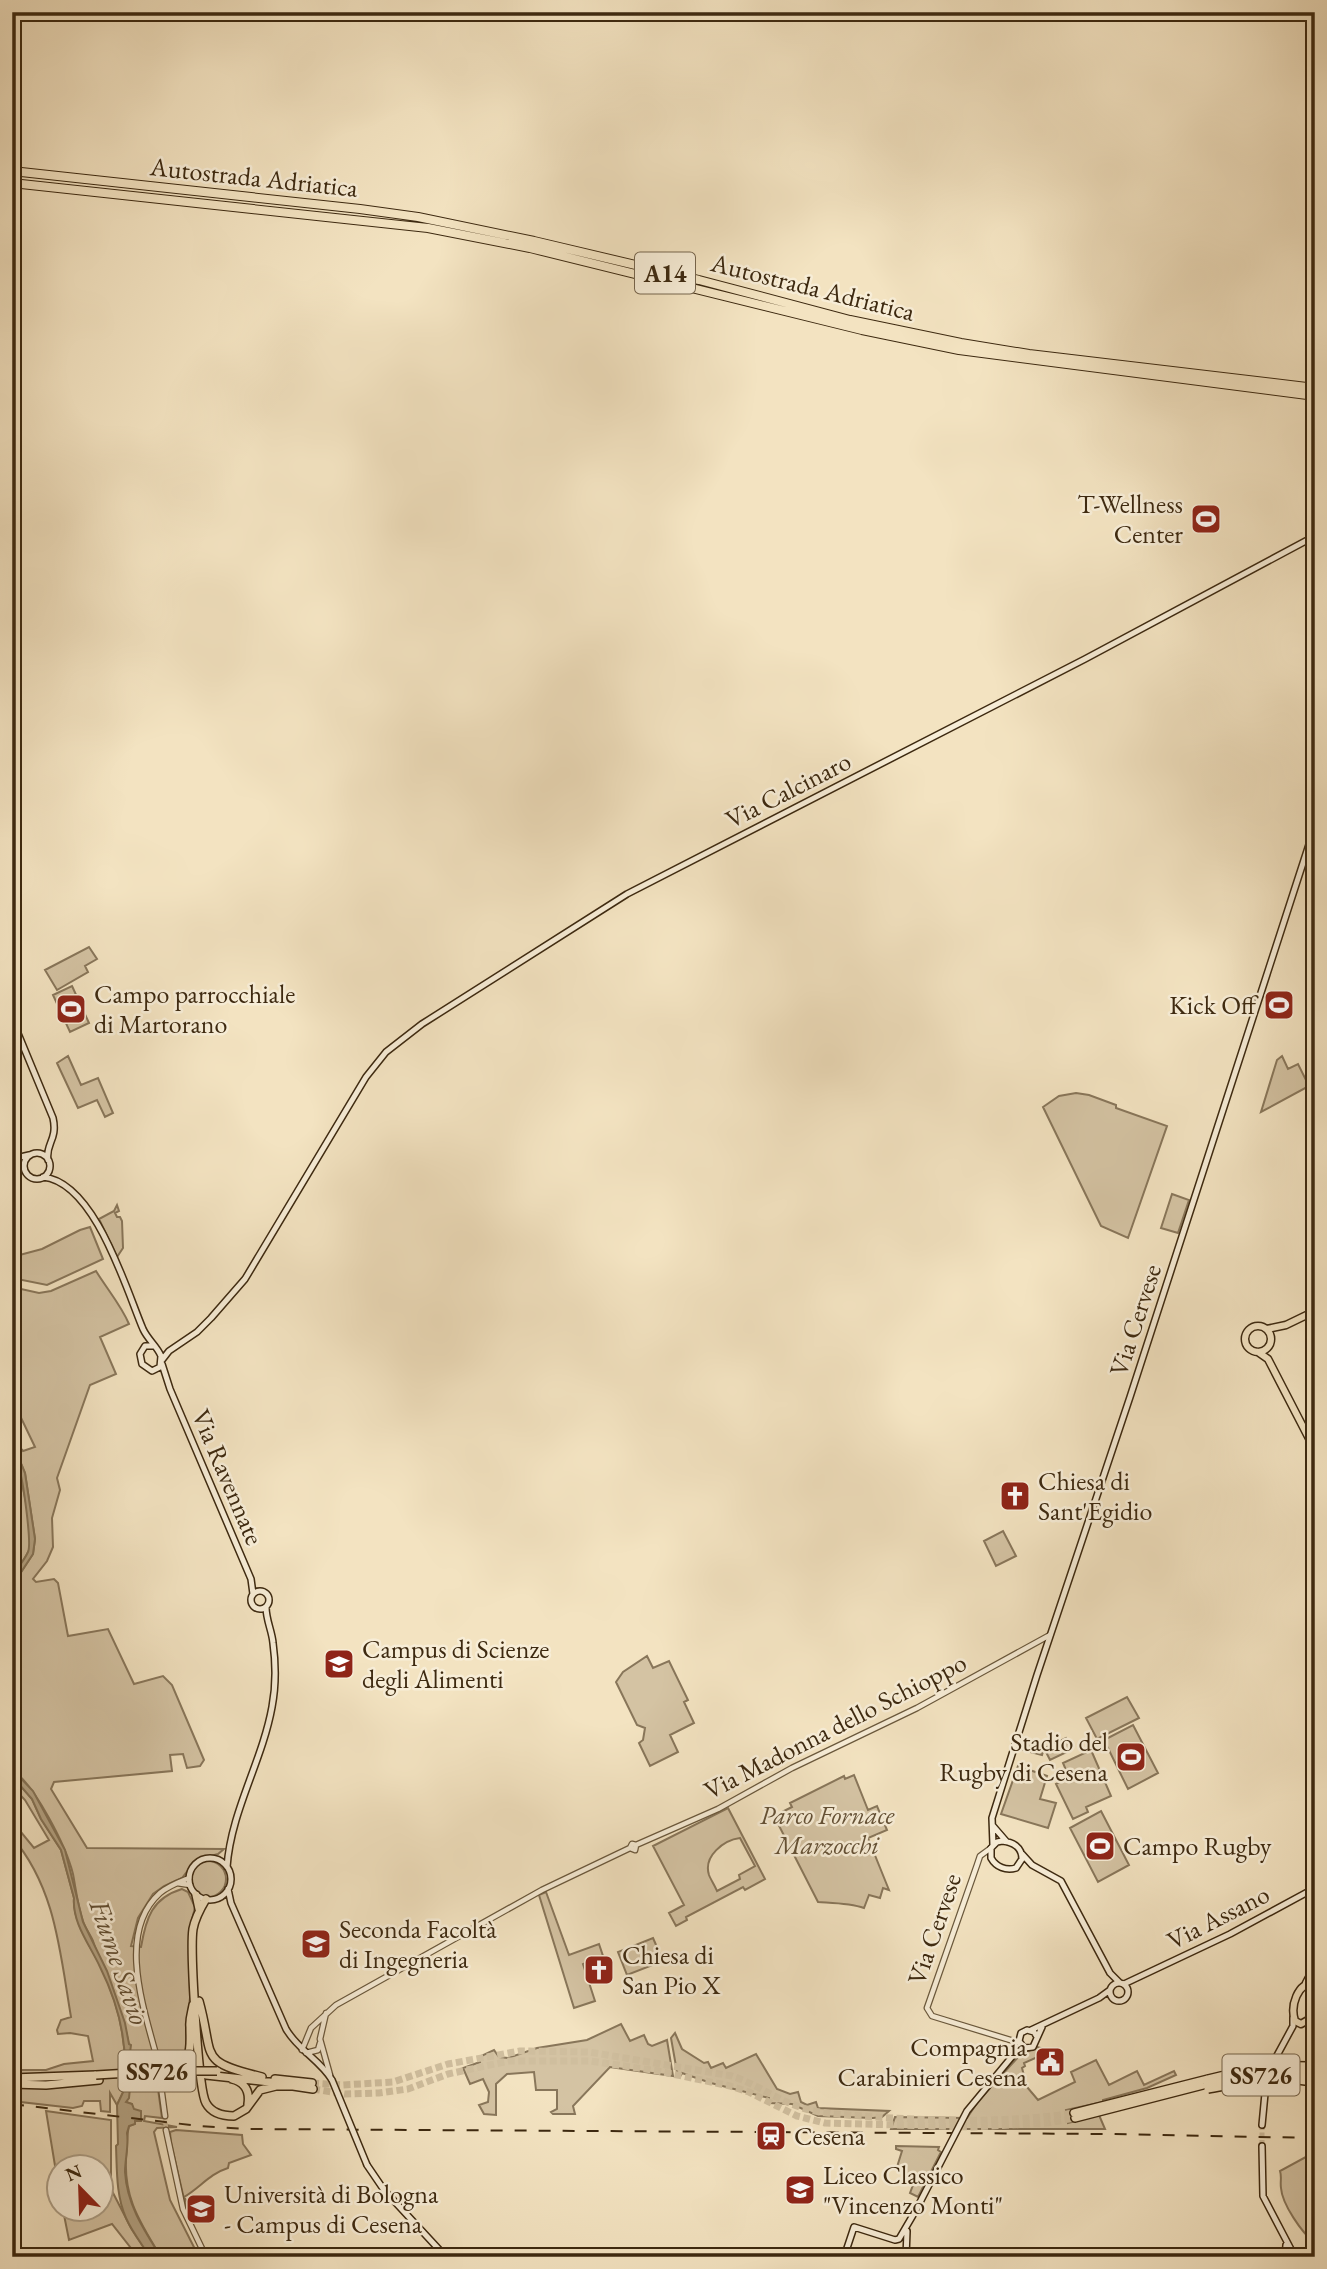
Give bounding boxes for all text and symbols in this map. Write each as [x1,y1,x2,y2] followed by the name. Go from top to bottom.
[147,149,360,205] street label: Autostrada Adriatica
[707,245,919,329] street label: Autostrada Adriatica
[635,252,695,294] road number: A14
[1077,487,1183,551] place label: T-Wellness Center
[1189,502,1223,536] sports icon: T-Wellness Center
[719,744,857,836] street label: Via Calcinaro
[94,977,295,1041] place label: Campo parrocchiale di Martorano
[1169,988,1259,1022] place label: Kick Off
[1262,988,1296,1022] sports icon: Kick Off
[54,992,88,1026] sports icon: Campo parrocchiale di Martorano
[1101,1260,1169,1380] street label: Via Cervese
[184,1404,272,1550] street label: Via Ravennate
[1038,1464,1152,1528] place label: Chiesa di Sant'Egidio
[998,1479,1032,1513] church icon: Chiesa di Sant'Egidio
[362,1632,549,1696] place label: Campus di Scienze degli Alimenti
[698,1645,972,1807] street label: Via Madonna dello Schioppo
[322,1647,356,1681] school or university icon: Campus di Scienze degli Alimenti
[939,1725,1109,1789] place label: Stadio del Rugby di Cesena
[1114,1740,1148,1774] sports icon: Stadio del Rugby di Cesena
[760,1798,895,1862] park label: Parco Fornace Marzocchi
[1083,1829,1117,1863] sports icon: Campo Rugby
[1123,1829,1272,1863] place label: Campo Rugby
[899,1869,969,1989] street label: Via Cervese
[1161,1877,1275,1957] street label: Via Assano
[81,1894,158,2030] water label: Fiume Savio
[339,1912,497,1976] place label: Seconda Facoltà di Ingegneria
[299,1927,333,1961] school or university icon: Seconda Facoltà di Ingegneria
[622,1938,721,2002] place label: Chiesa di San Pio X
[582,1953,616,1987] church icon: Chiesa di San Pio X
[838,2030,1028,2094] place label: Compagnia Carabinieri Cesena
[1033,2045,1067,2079] public building icon: Compagnia Carabinieri Cesena
[118,2050,196,2092] road number: SS726
[1222,2054,1300,2096] road number: SS726
[754,2119,788,2153] station icon: Cesena
[794,2119,866,2153] place label: Cesena
[46,2154,116,2224] north arrow
[62,2158,86,2187] text: N
[823,2158,1003,2222] place label: Liceo Classico "Vincenzo Monti"
[783,2173,817,2207] school or university icon: Liceo Classico "Vincenzo Monti"
[224,2177,439,2241] place label: Università di Bologna - Campus di Cesena
[184,2192,218,2226] school or university icon: Università di Bologna - Campus di Cesena

